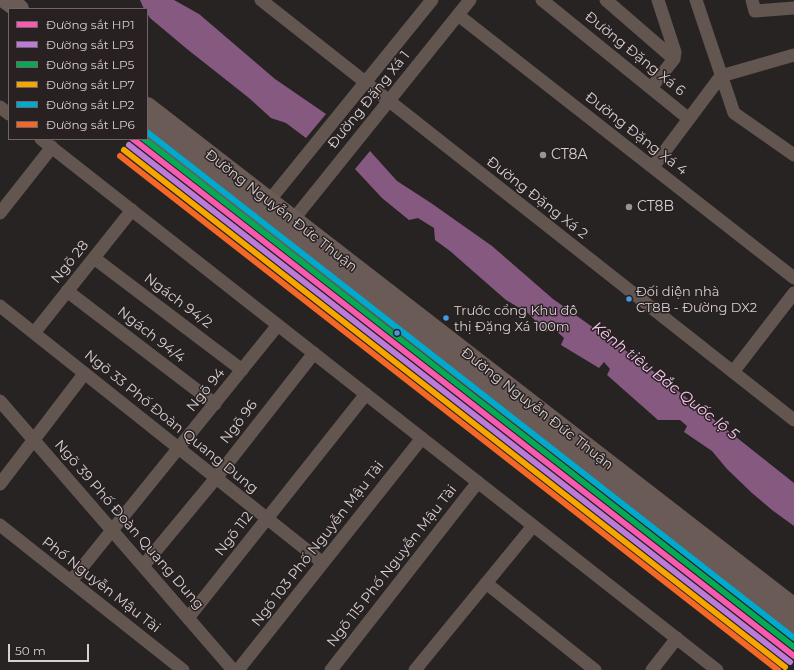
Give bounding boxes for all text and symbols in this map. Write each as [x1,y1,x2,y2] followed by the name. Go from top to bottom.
[8,8,148,140] legend
[581,8,689,100] street label: Đường Đặng Xá 6
[46,17,135,32] text: Đường sắt HP1
[46,37,134,52] text: Đường sắt LP3
[324,48,414,152] street label: Đường Đặng Xá 1
[46,57,134,72] text: Đường sắt LP5
[46,77,135,92] text: Đường sắt LP7
[582,89,690,179] street label: Đường Đặng Xá 4
[46,97,134,112] text: Đường sắt LP2
[46,117,135,132] text: Đường sắt LP6
[201,146,361,276] street label: Đường Nguyễn Đức Thuận
[551,147,588,163] place label: CT8A
[538,150,548,160] marker: CT8A
[483,153,591,243] street label: Đường Đặng Xá 2
[637,199,674,215] place label: CT8B
[624,202,634,212] marker: CT8B
[48,237,92,287] street label: Ngõ 28
[141,270,215,332] street label: Ngách 94/2
[636,284,757,315] place label: Đối diện nhà CT8B - Đường DX2
[624,294,634,304] marker: Đối diện nhà CT8B - Đường DX2
[114,303,188,367] street label: Ngách 94/4
[454,303,578,334] place label: Trước cổng Khu đô thị Đặng Xá 100m
[441,313,451,323] marker: Trước cổng Khu đô thị Đặng Xá 100m
[588,318,742,444] water label: Kênh tiêu Bắc Quốc lộ 5
[392,328,402,338] unlabelled marker
[457,344,617,474] street label: Đường Nguyễn Đức Thuận
[81,347,261,497] street label: Ngõ 33 Phố Đoàn Quang Dung
[183,365,229,415] street label: Ngõ 94
[217,397,261,447] street label: Ngõ 96
[51,437,207,613] street label: Ngõ 39 Phố Đoàn Quang Dung
[248,458,388,630] street label: Ngõ 103 Phố Nguyễn Mậu Tài
[324,482,460,650] street label: Ngõ 115 Phố Nguyễn Mậu Tài
[212,509,256,559] street label: Ngõ 112
[38,534,164,636] street label: Phố Nguyễn Mậu Tài
[10,636,91,662] scale bar
[15,643,46,658] text: 50 m

